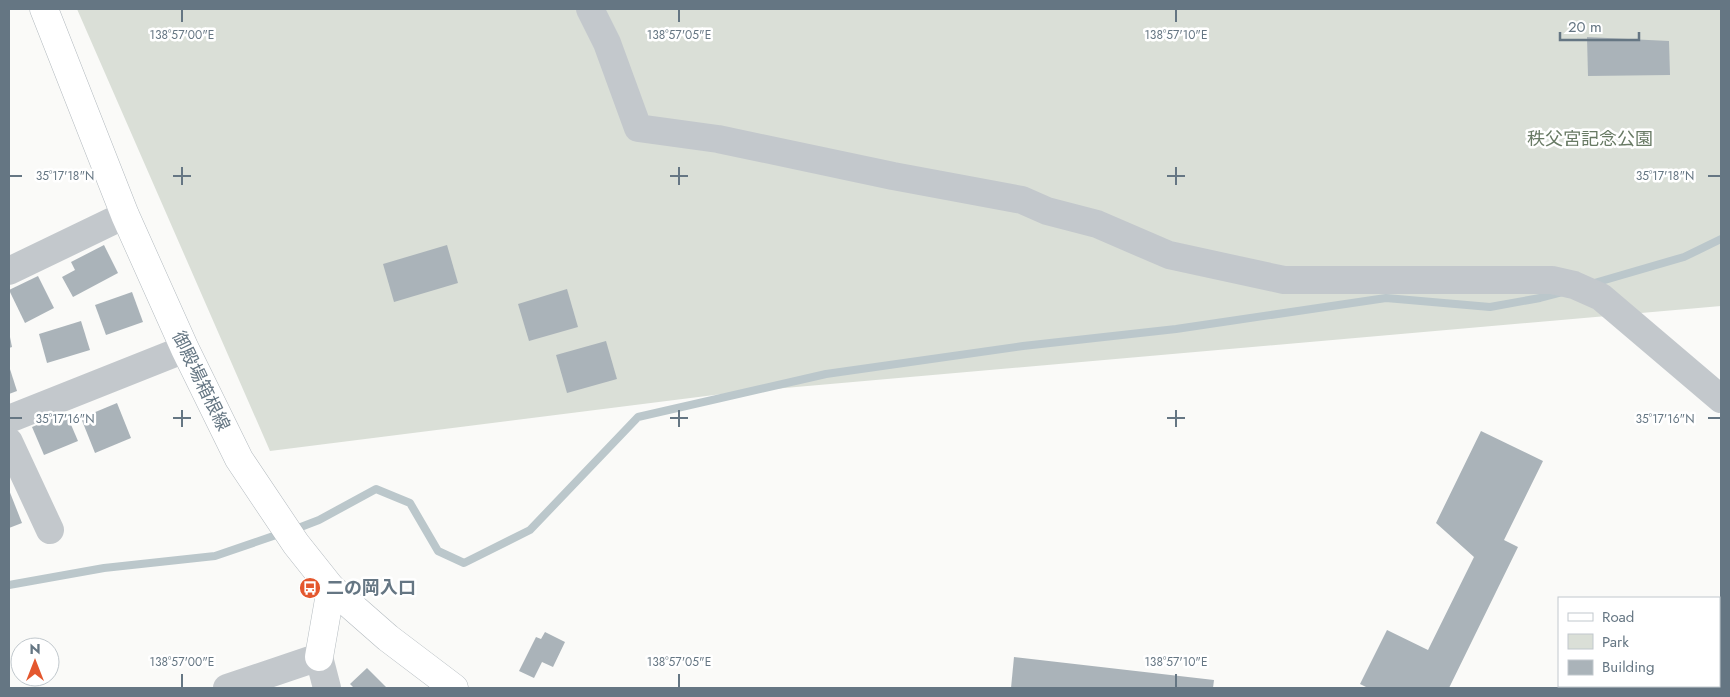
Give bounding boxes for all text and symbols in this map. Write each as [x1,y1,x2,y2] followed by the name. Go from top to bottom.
[1560,10,1639,42] scale bar
[1568,16,1602,38] text: 20 m
[150,26,214,44] text: 138°57'00"E
[647,26,711,44] text: 138°57'05"E
[1144,26,1208,44] text: 138°57'10"E
[1527,126,1653,152] park label: 秩父宮記念公園
[36,167,94,185] text: 35°17'18"N
[1636,167,1694,185] text: 35°17'18"N
[166,327,236,435] street label: 御殿場箱根線
[36,410,94,428] text: 35°17'16"N
[1636,410,1694,428] text: 35°17'16"N
[326,575,416,601] place label: 二の岡入口
[298,576,322,600] bus stop icon: 二の岡入口
[1558,597,1720,687] legend
[1602,606,1634,628] text: Road
[1602,631,1629,653] text: Park
[10,637,60,687] north arrow
[29,639,41,659] text: N
[150,653,214,671] text: 138°57'00"E
[647,653,711,671] text: 138°57'05"E
[1144,653,1208,671] text: 138°57'10"E
[1602,656,1654,678] text: Building

